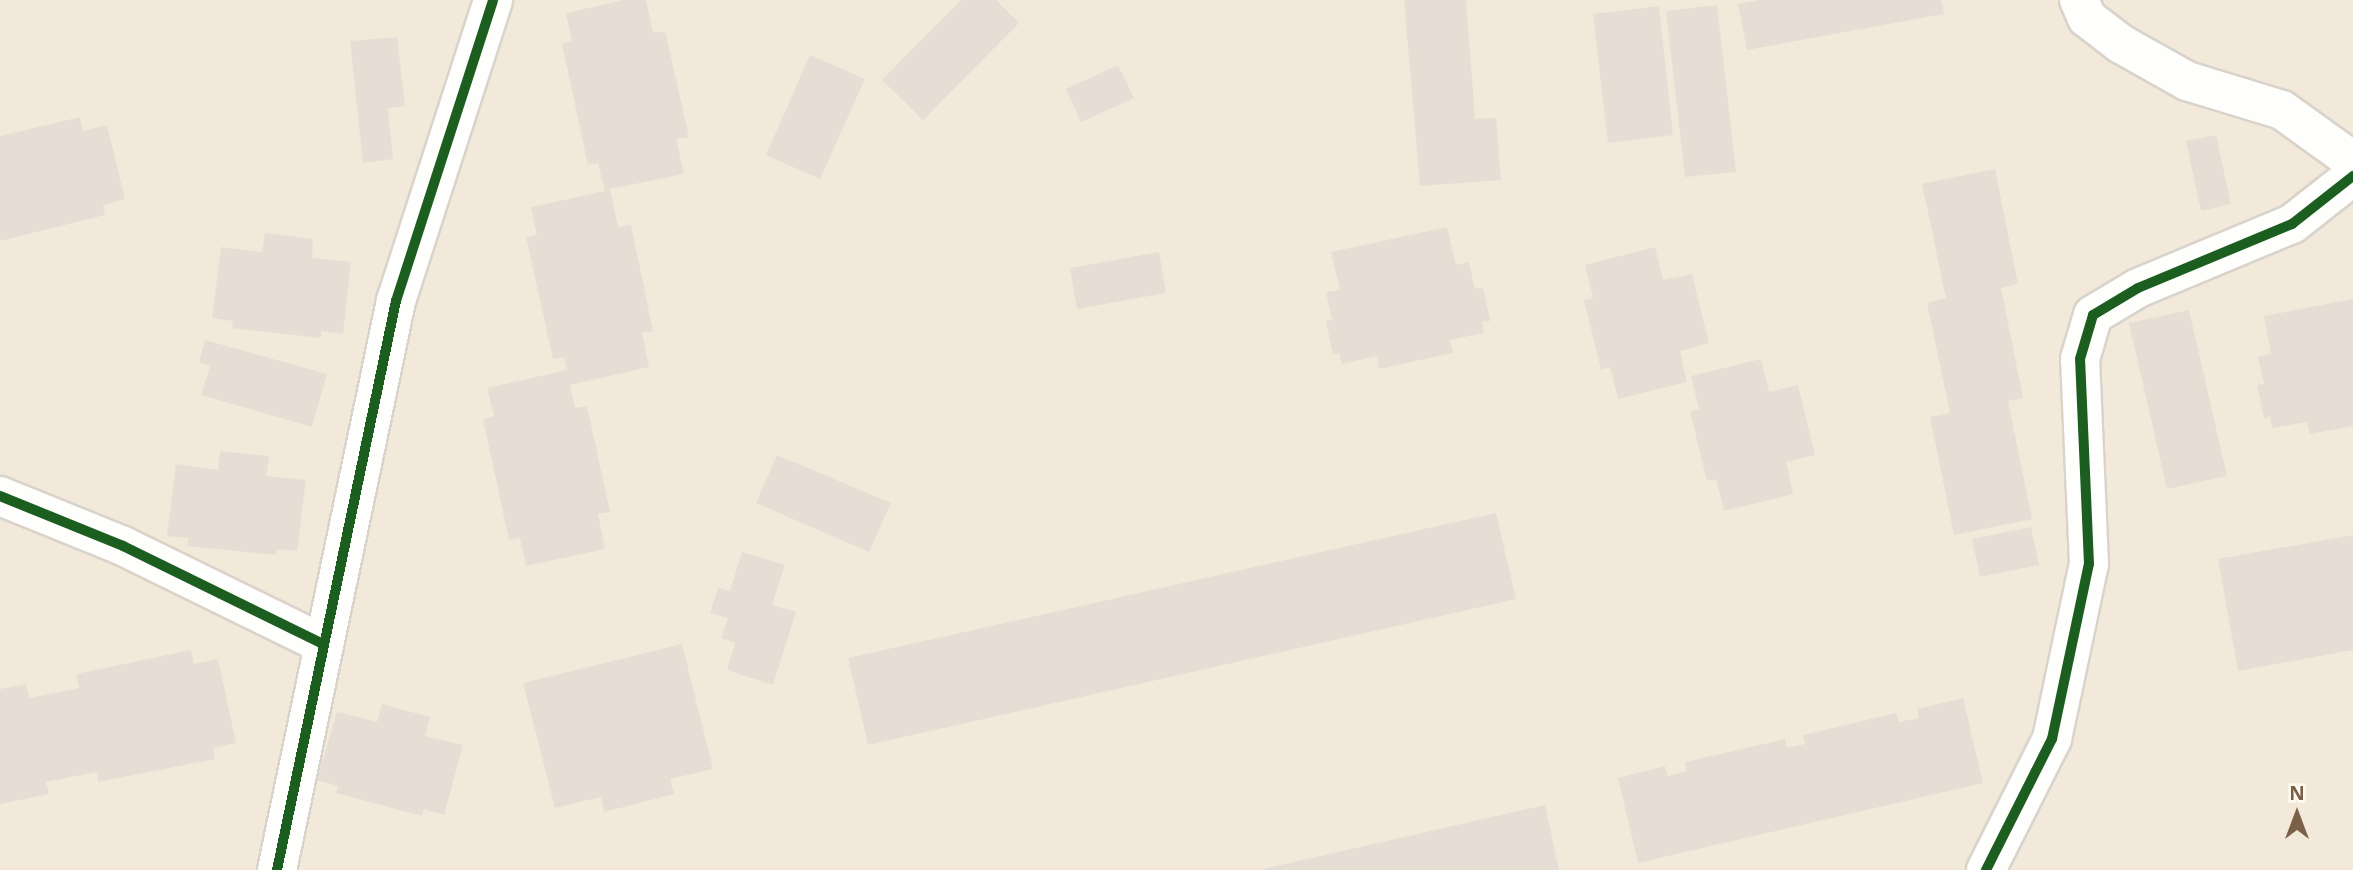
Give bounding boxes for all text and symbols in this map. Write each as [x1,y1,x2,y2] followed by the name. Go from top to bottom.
[2262,779,2332,849] north arrow
[2289,780,2305,806] text: N

